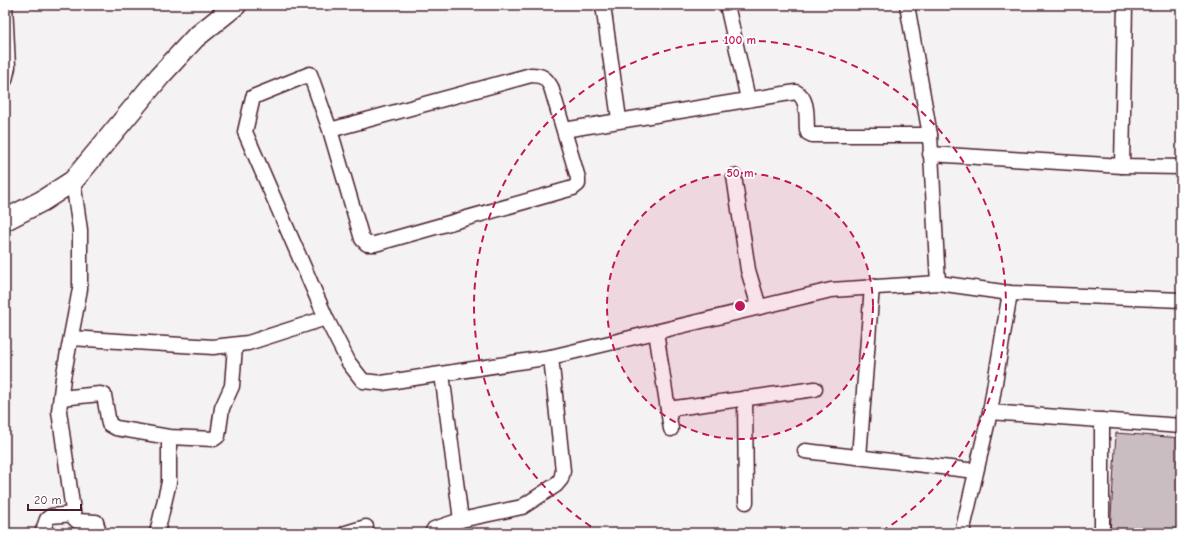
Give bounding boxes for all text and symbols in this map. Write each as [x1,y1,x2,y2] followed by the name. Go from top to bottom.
[724,33,756,47] text: 100 m
[726,166,754,180] text: 50 m
[733,299,747,313] centre of rings
[28,486,81,512] scale bar
[34,493,62,507] text: 20 m

